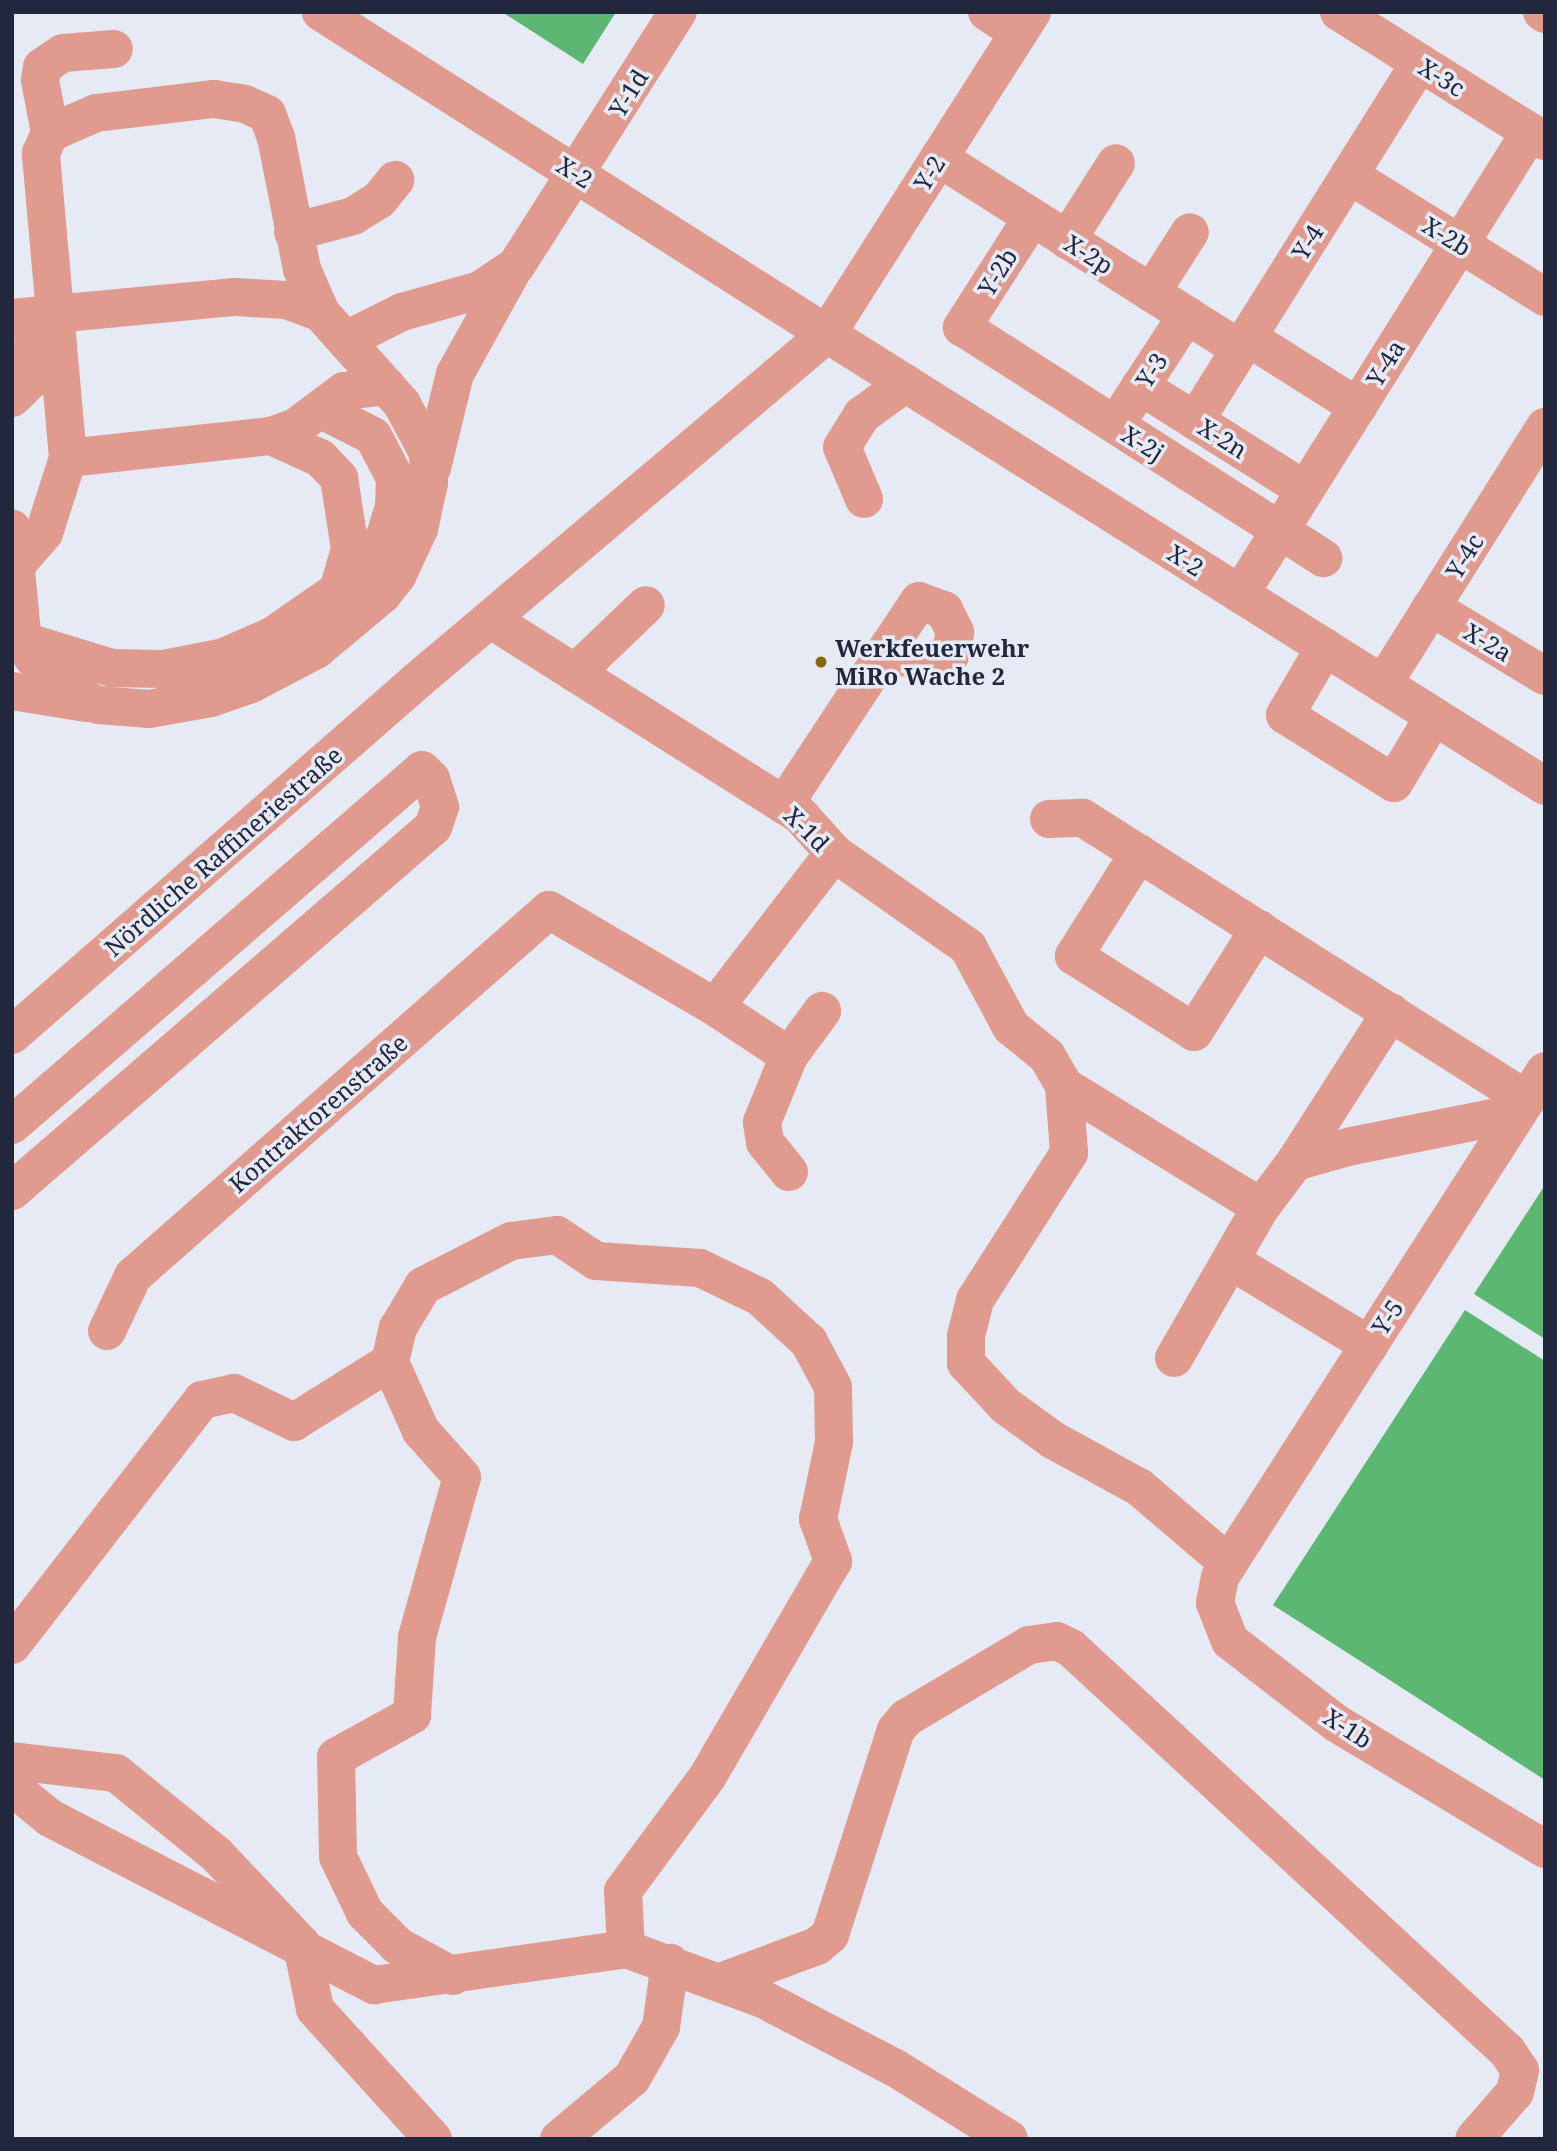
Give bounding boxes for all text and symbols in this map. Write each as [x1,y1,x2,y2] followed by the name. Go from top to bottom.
[1414,52,1470,102] street label: X-3c
[602,64,654,122] street label: Y-1d
[552,150,598,194] street label: X-2
[907,150,951,196] street label: Y-2
[1418,210,1476,262] street label: X-2b
[1285,219,1329,265] street label: Y-4
[1060,228,1118,280] street label: X-2p
[971,243,1023,301] street label: Y-2b
[1360,334,1410,392] street label: Y-4a
[1129,347,1173,393] street label: Y-3
[1193,412,1253,464] street label: X-2n
[1117,419,1169,467] street label: X-2j
[1439,528,1489,584] street label: Y-4c
[1163,538,1209,582] street label: X-2
[1459,617,1517,667] street label: X-2a
[835,634,1029,690] place label: Werkfeuerwehr MiRo Wache 2
[813,654,829,670] marker: Werkfeuerwehr MiRo Wache 2
[99,740,347,962] street label: Nördliche Raffineriestraße
[779,801,835,857] street label: X-1d
[223,1028,413,1198] street label: Kontraktorenstraße
[1365,1294,1409,1340] street label: Y-5
[1319,1702,1377,1754] street label: X-1b

